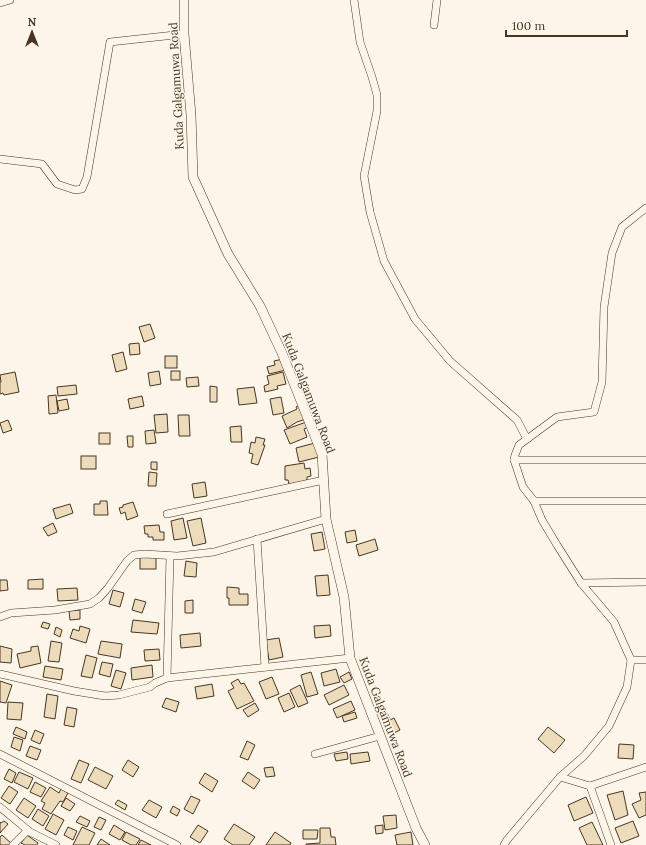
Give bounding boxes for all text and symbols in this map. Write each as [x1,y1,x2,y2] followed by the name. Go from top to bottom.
[12,12,52,52] north arrow
[506,12,627,38] scale bar
[28,15,37,29] text: N
[512,18,545,33] text: 100 m
[165,22,187,150] street label: Kuda Galgamuwa Road
[279,331,339,455] street label: Kuda Galgamuwa Road
[356,655,416,779] street label: Kuda Galgamuwa Road

